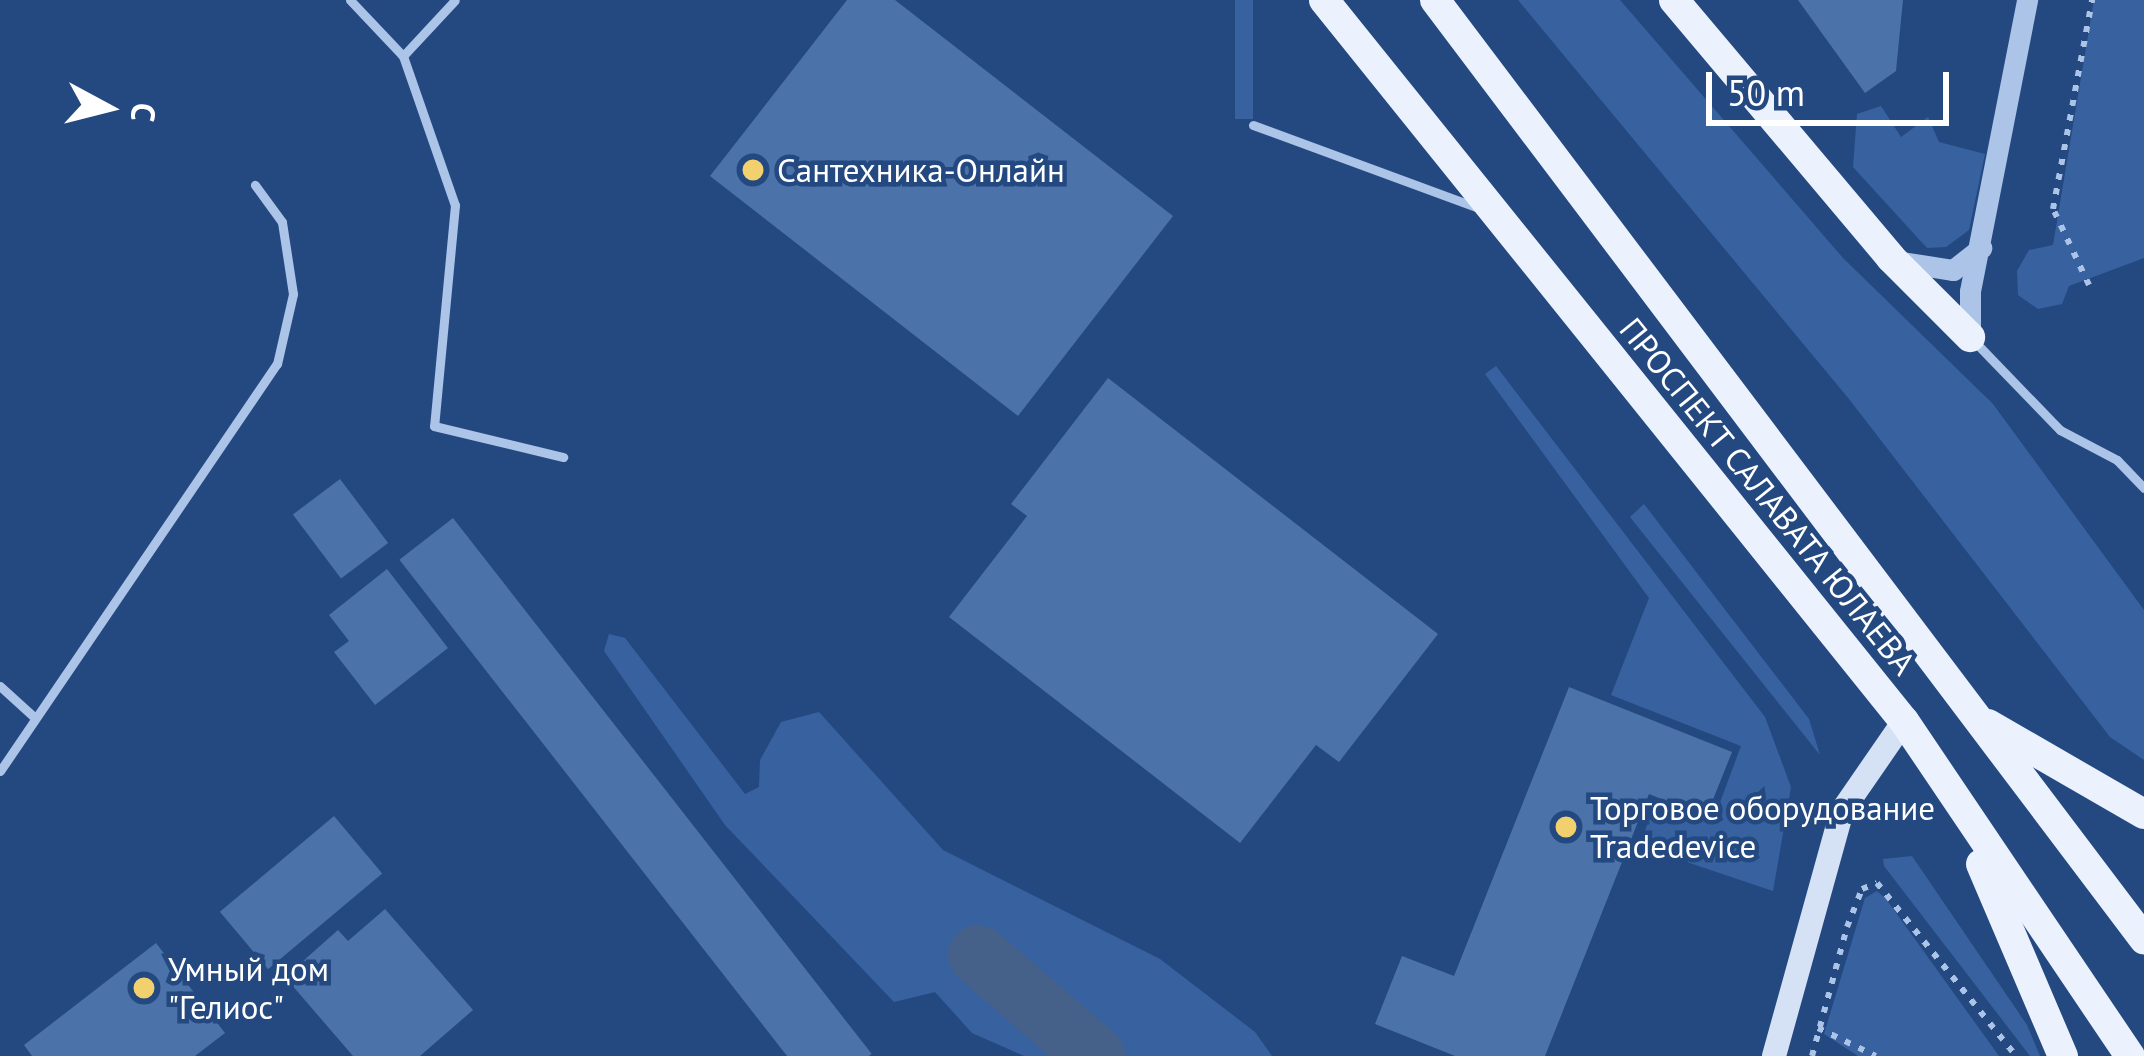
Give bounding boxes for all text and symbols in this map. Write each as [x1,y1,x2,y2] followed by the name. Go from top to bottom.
[48,48,168,168] north arrow
[1712,48,1955,122] scale bar
[1727,69,1805,116] text: 50 m
[122,101,167,124] text: С
[777,150,1065,190] place label: Сантехника-Онлайн
[740,157,766,183] marker: Сантехника-Онлайн
[1611,309,1925,683] street label: ПРОСПЕКТ САЛАВАТА ЮЛАЕВА
[1590,788,1935,866] place label: Торговое оборудование Tradedevice
[1553,814,1579,840] marker: Торговое оборудование Tradedevice
[168,949,329,1027] place label: Умный дом "Гелиос"
[131,975,157,1001] marker: Умный дом "Гелиос"

